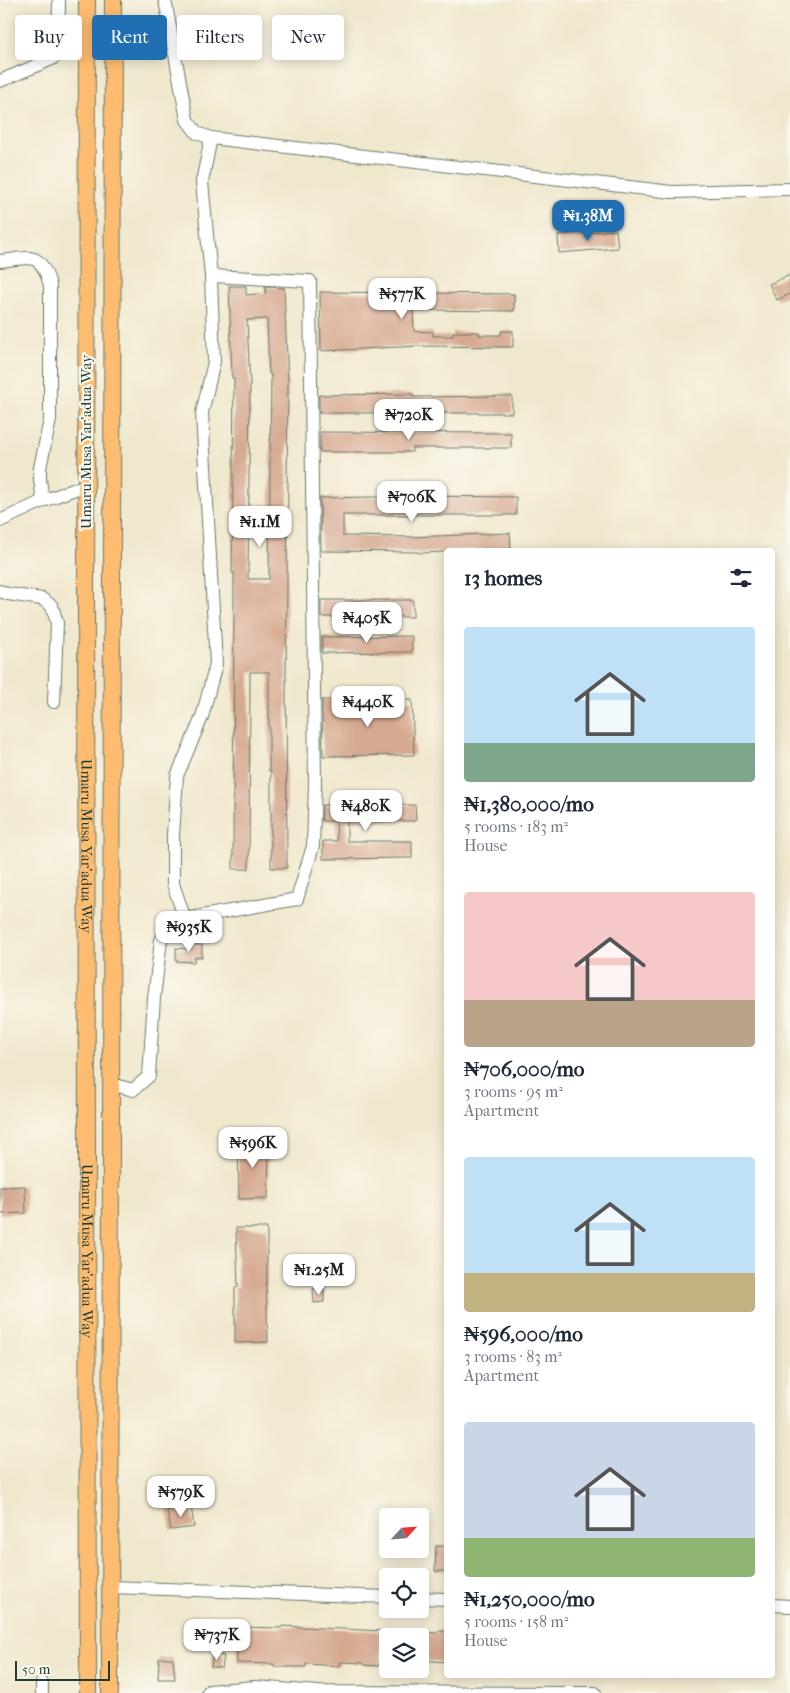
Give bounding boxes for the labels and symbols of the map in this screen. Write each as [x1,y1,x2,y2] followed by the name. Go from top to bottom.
[547,200,629,242] pin: ₦1.38M
[367,278,437,320] pin: ₦577K
[77,354,95,529] street label: Umaru Musa Yar'adua Way
[374,398,444,441] pin: ₦720K
[377,480,447,523] pin: ₦706K
[225,506,295,548] pin: ₦1.1M
[332,602,402,644] pin: ₦405K
[333,686,403,728] pin: ₦440K
[77,759,96,934] street label: Umaru Musa Yar'adua Way
[331,790,401,832] pin: ₦480K
[154,910,224,953] pin: ₦935K
[218,1126,288,1169] pin: ₦596K
[78,1164,96,1339] street label: Umaru Musa Yar'adua Way
[278,1254,360,1296] pin: ₦1.25M
[146,1476,216,1518] pin: ₦579K
[379,1508,429,1558] north arrow
[182,1618,252,1661] pin: ₦737K
[15,1658,110,1681] scale bar

